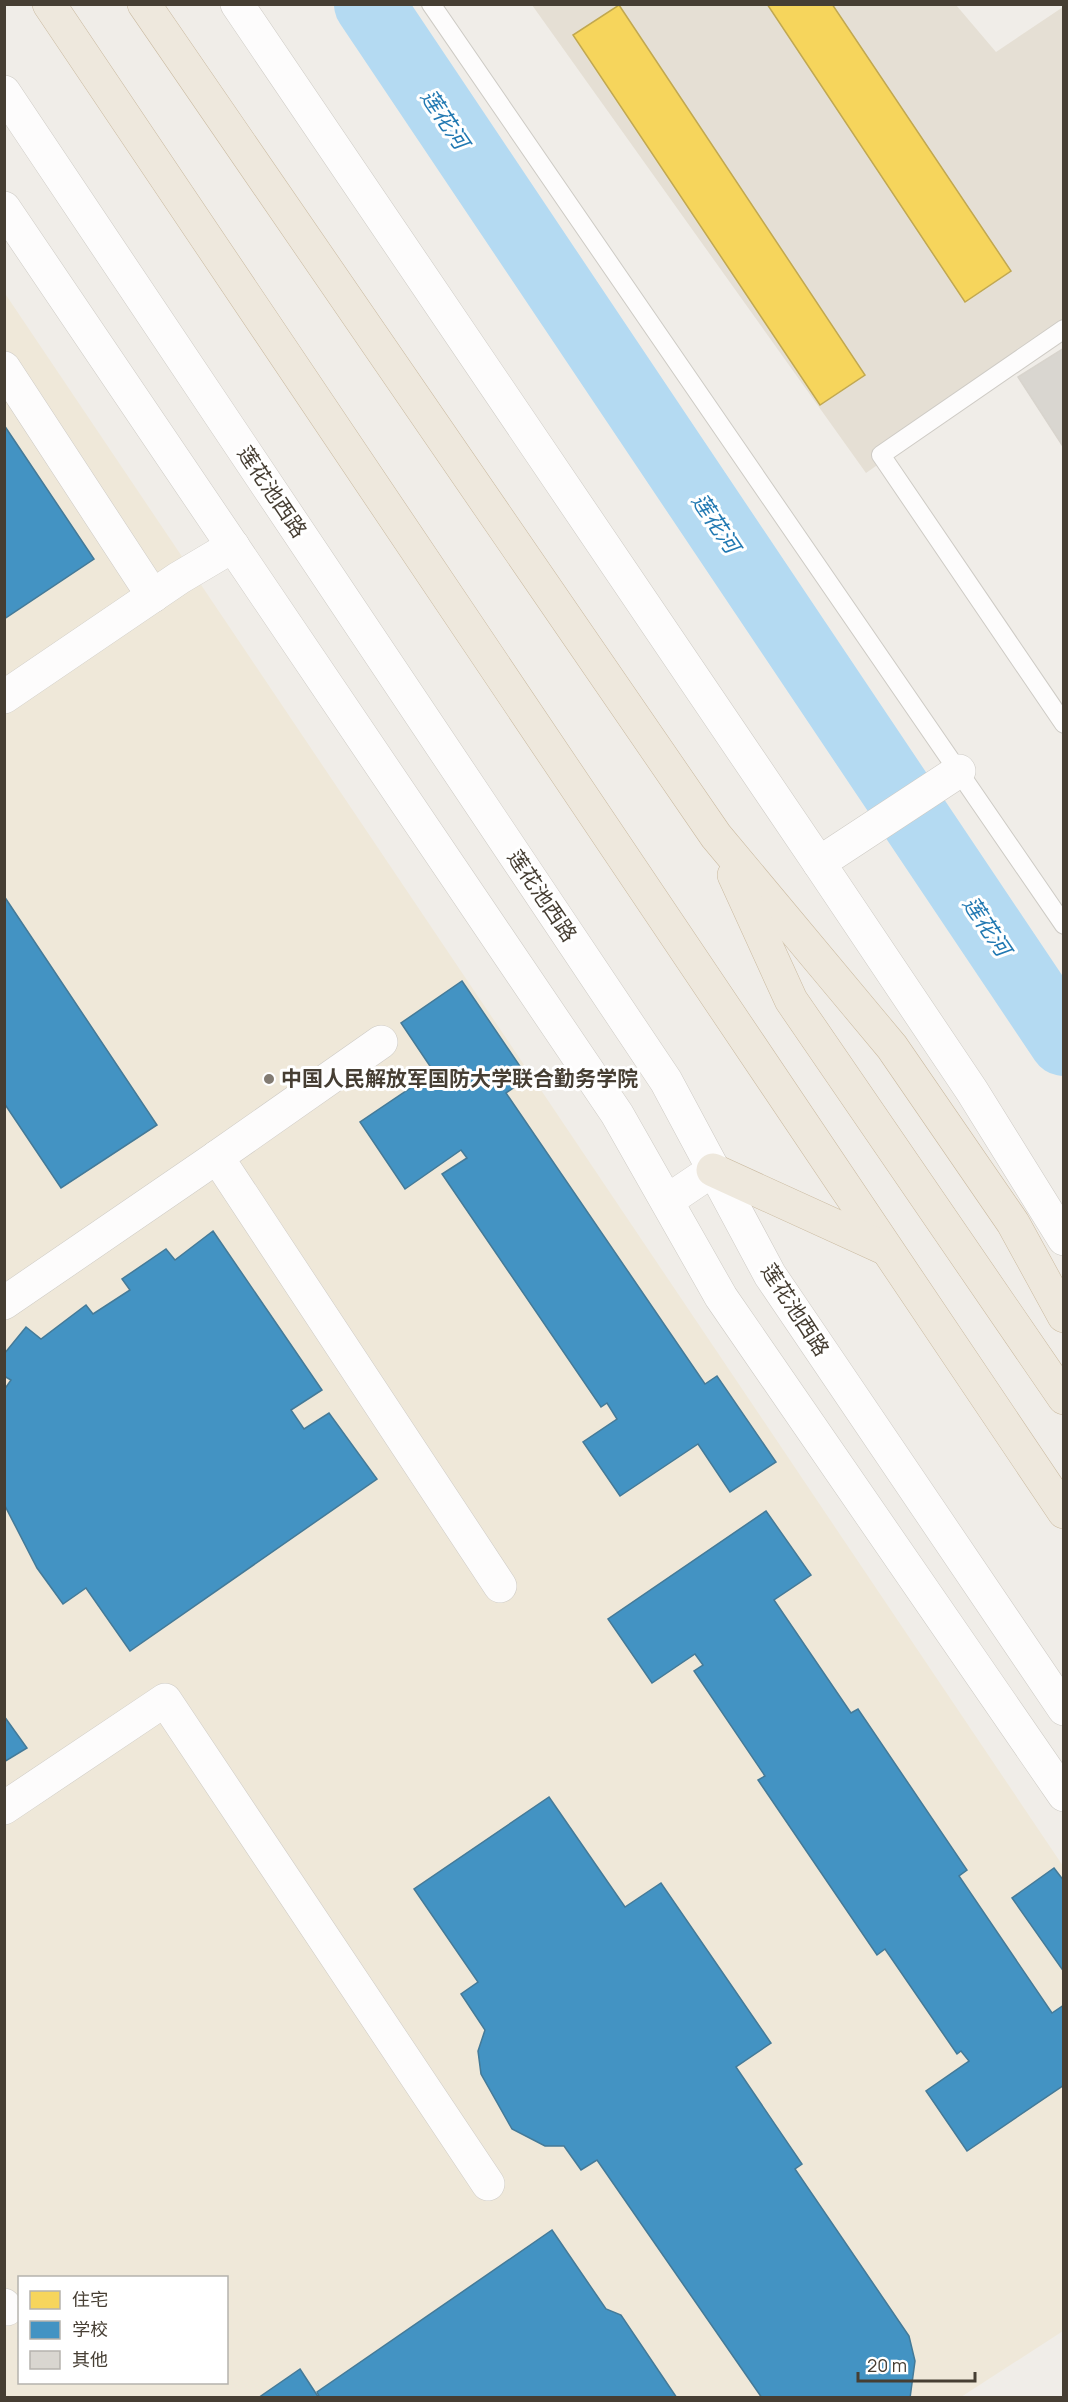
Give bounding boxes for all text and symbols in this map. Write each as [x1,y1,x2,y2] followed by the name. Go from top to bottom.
[414,83,478,158] water label: 莲花河
[232,440,314,543] street label: 莲花池西路
[685,487,749,562] water label: 莲花河
[502,844,584,947] street label: 莲花池西路
[956,890,1020,965] water label: 莲花河
[281,1064,638,1092] place label: 中国人民解放军国防大学联合勤务学院
[262,1072,276,1086] marker: 中国人民解放军国防大学联合勤务学院
[756,1258,836,1361] street label: 莲花池西路
[18,2276,228,2384] legend
[72,2287,108,2311] text: 住宅
[72,2317,108,2341] text: 学校
[858,2345,975,2383] scale bar
[72,2347,108,2371] text: 其他
[867,2353,907,2377] text: 20 m

